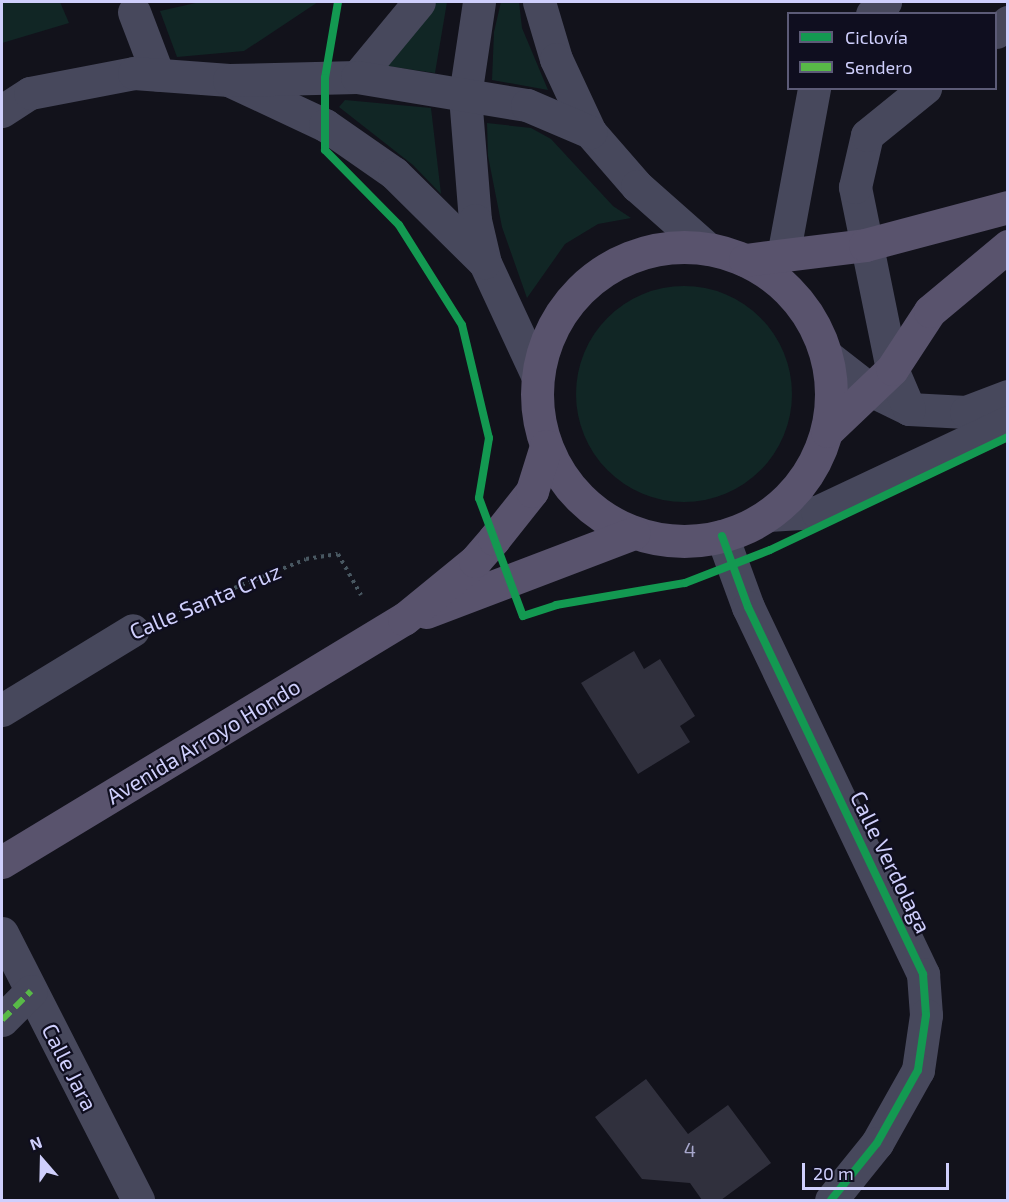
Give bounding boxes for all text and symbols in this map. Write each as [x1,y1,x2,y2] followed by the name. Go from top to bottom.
[787,12,997,90] legend
[845,26,908,48] text: Ciclovía
[845,56,912,78] text: Sendero
[125,557,285,645] street label: Calle Santa Cruz
[101,673,305,809] street label: Avenida Arroyo Hondo
[845,786,937,938] street label: Calle Verdolaga
[37,1019,103,1115] street label: Calle Jara
[12,1130,72,1190] north arrow
[27,1132,44,1154] text: N
[684,1137,696,1161] house number: 4
[805,1151,952,1189] scale bar
[813,1162,854,1184] text: 20 m

